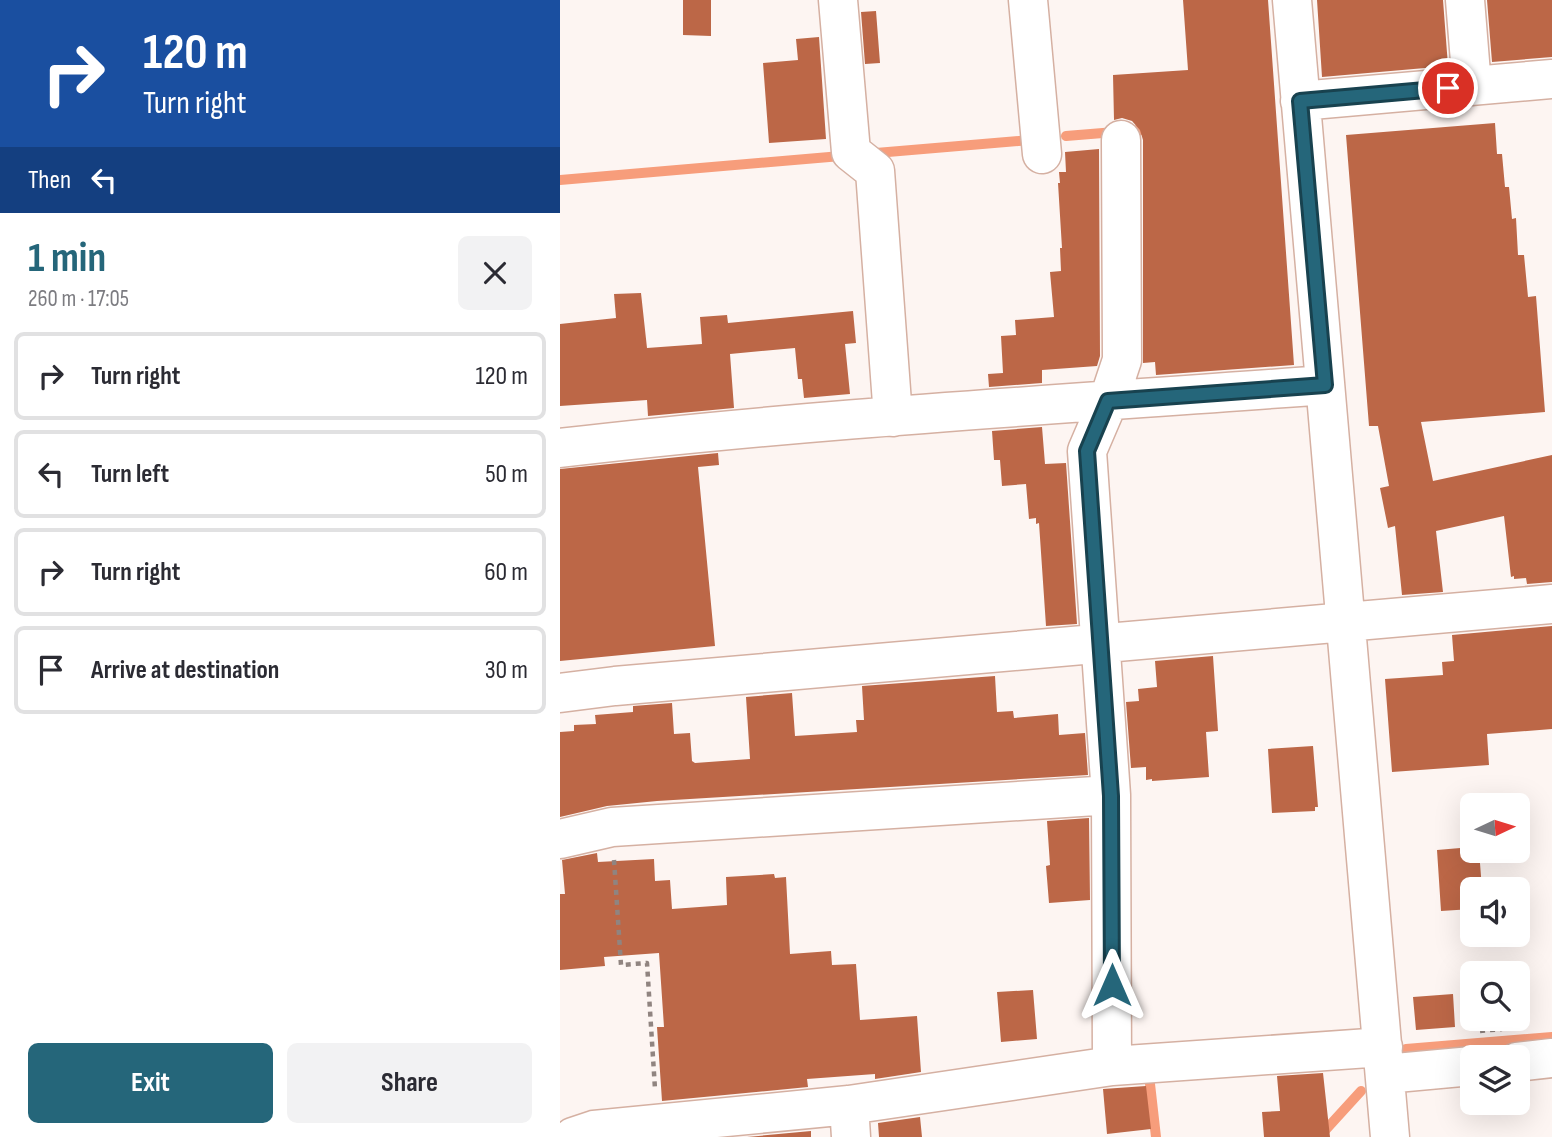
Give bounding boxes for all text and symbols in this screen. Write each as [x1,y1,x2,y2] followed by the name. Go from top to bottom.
[143,24,248,83] text: 120 m
[28,28,119,119] icon: right
[1418,58,1478,118] pin
[1429,69,1467,107] icon: arrive
[143,84,247,123] text: Turn right
[85,161,123,199] icon: left
[28,165,71,196] text: Then
[28,233,106,284] text: 1 min
[458,236,532,310] button: close
[28,285,129,313] text: 260 m · 17:05
[32,357,70,395] icon: right
[91,361,180,392] text: Turn right
[475,361,528,392] text: 120 m
[32,455,70,493] icon: left
[91,459,169,490] text: Turn left
[485,459,528,490] text: 50 m
[32,553,70,591] icon: right
[91,557,180,588] text: Turn right
[484,557,528,588] text: 60 m
[32,651,70,689] icon: arrive
[91,655,279,686] text: Arrive at destination
[485,655,528,686] text: 30 m
[1460,793,1530,863] north arrow
[1460,793,1530,1115] map controls
[1460,877,1530,947] button: sound
[1075,948,1149,1022] position arrow
[1460,961,1530,1031] button: search
[28,1043,273,1123] button: Exit
[287,1043,532,1123] button: Share
[1460,1045,1530,1115] button: layers

